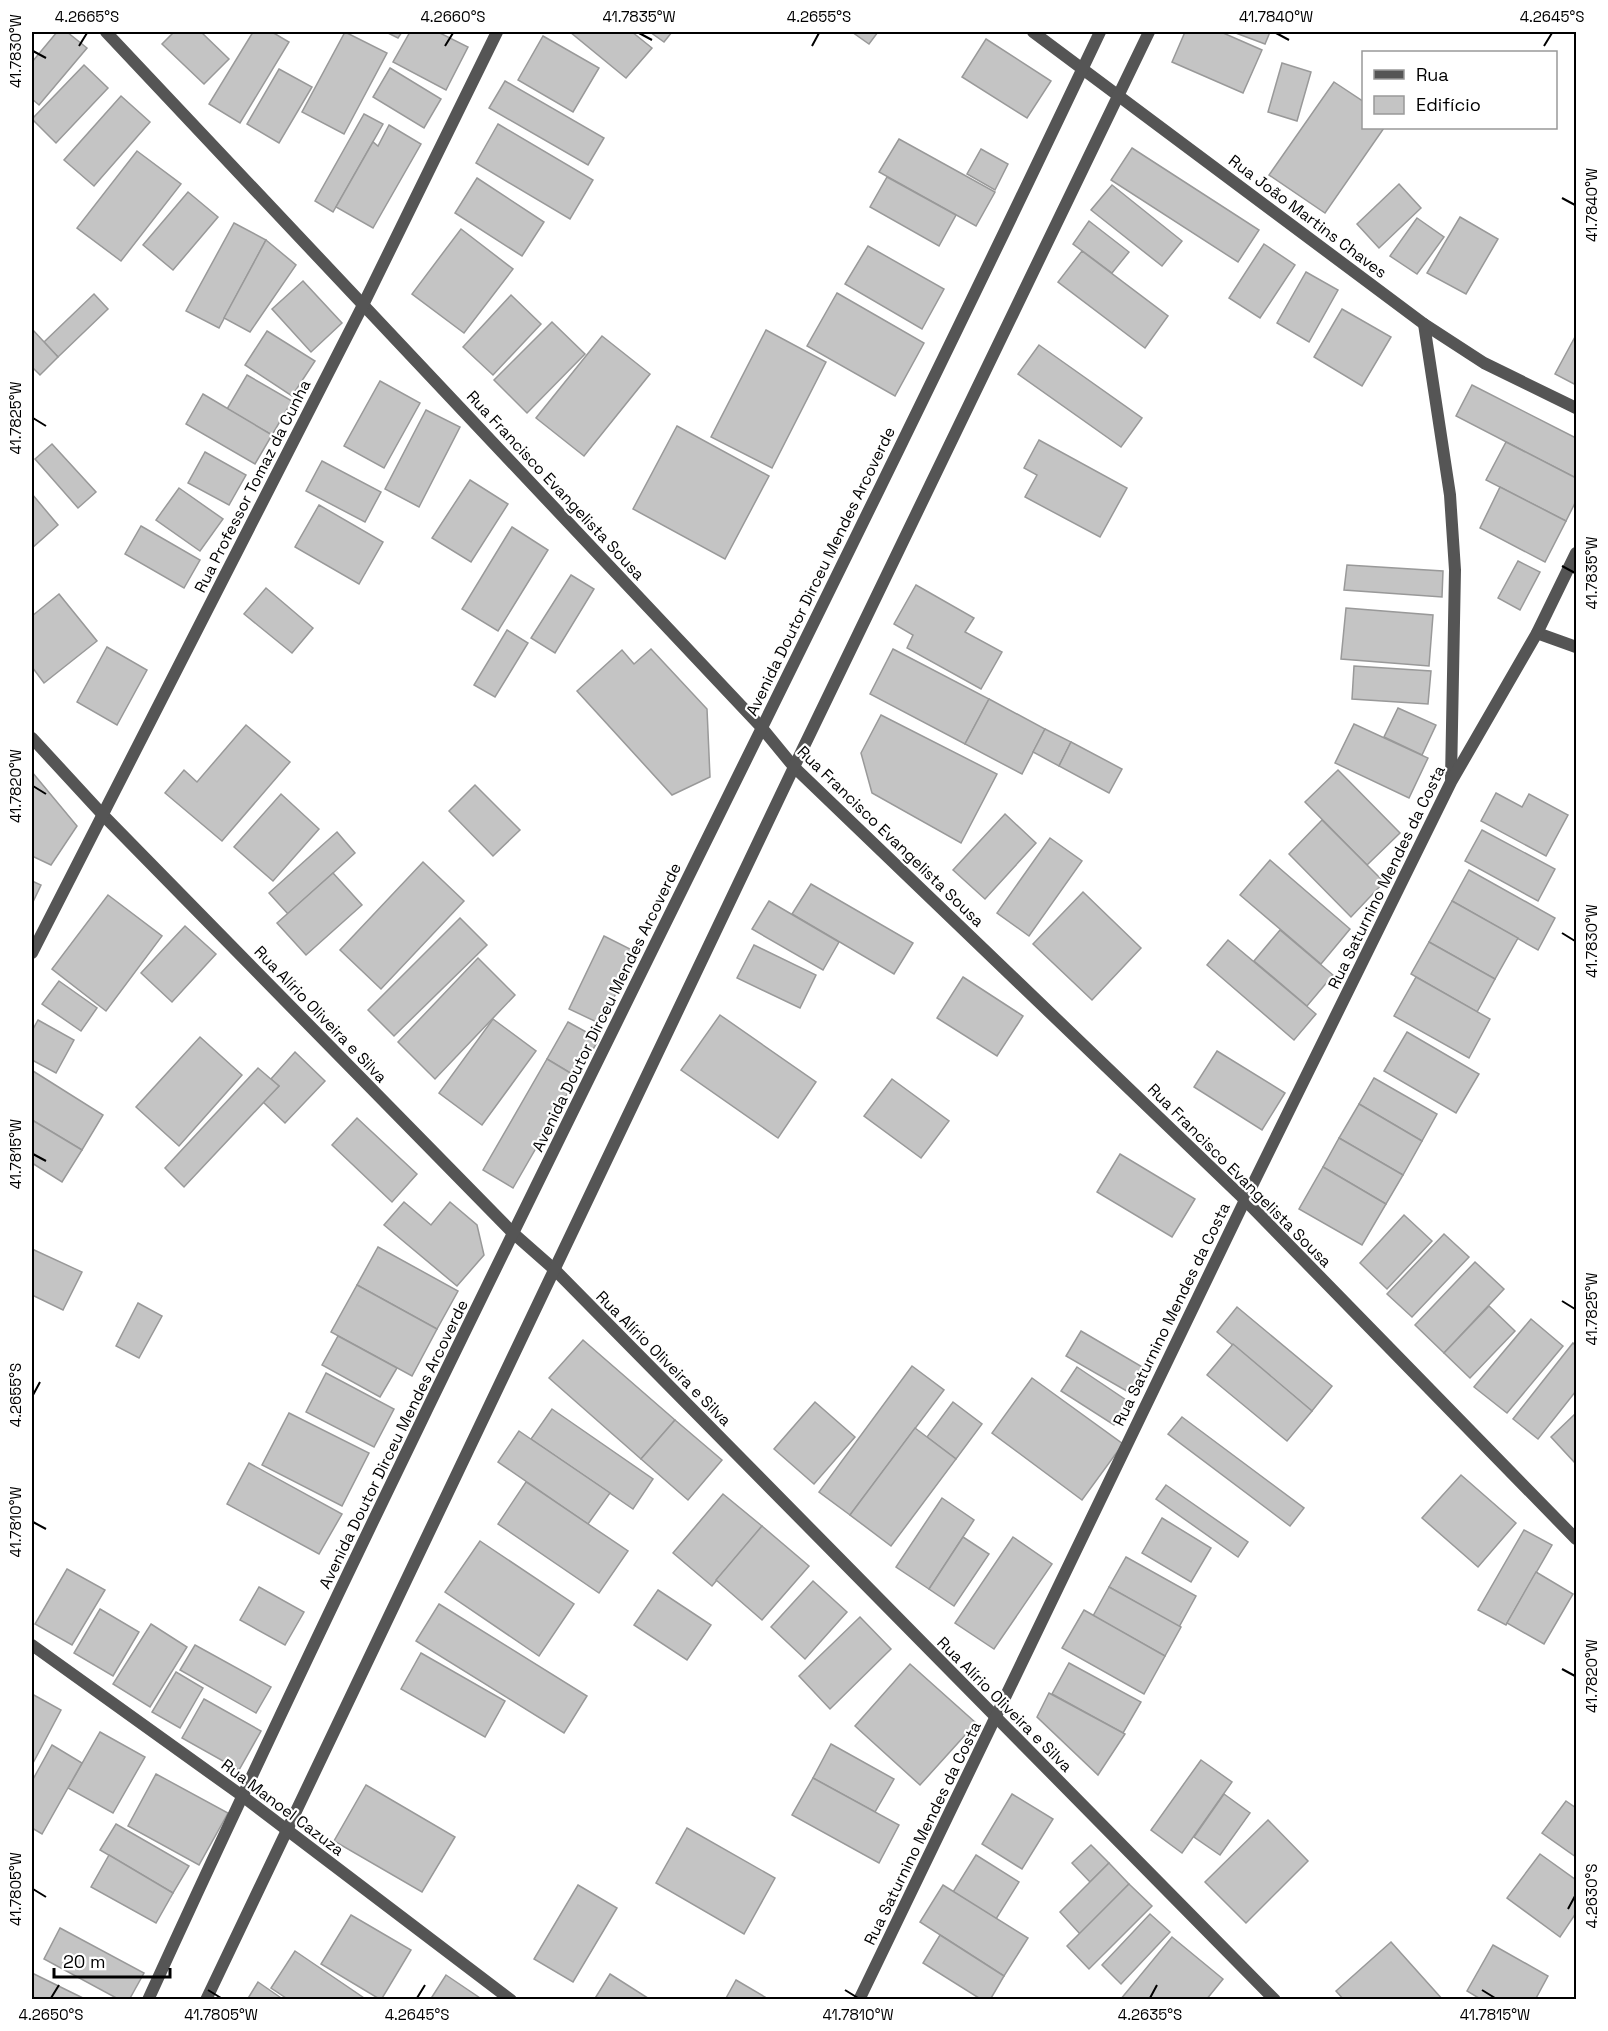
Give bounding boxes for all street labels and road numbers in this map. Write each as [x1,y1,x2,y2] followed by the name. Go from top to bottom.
[1224,150,1391,283] street label: Rua João Martins Chaves
[189,376,315,596] street label: Rua Professor Tomaz da Cunha
[462,386,649,585] street label: Rua Francisco Evangelista Sousa
[741,423,900,719] street label: Avenida Doutor Dirceu Mendes Arcoverde
[793,741,989,931] street label: Rua Francisco Evangelista Sousa
[1323,762,1450,993] street label: Rua Saturnino Mendes da Costa
[527,859,686,1155] street label: Avenida Doutor Dirceu Mendes Arcoverde
[250,941,392,1087] street label: Rua Alírio Oliveira e Silva
[1143,1079,1336,1272] street label: Rua Francisco Evangelista Sousa
[1108,1199,1235,1430] street label: Rua Saturnino Mendes da Costa
[592,1286,736,1430] street label: Rua Alírio Oliveira e Silva
[314,1296,473,1592] street label: Avenida Doutor Dirceu Mendes Arcoverde
[933,1632,1077,1776] street label: Rua Alírio Oliveira e Silva
[859,1718,986,1949] street label: Rua Saturnino Mendes da Costa
[217,1754,348,1860] street label: Rua Manoel Cazuza

